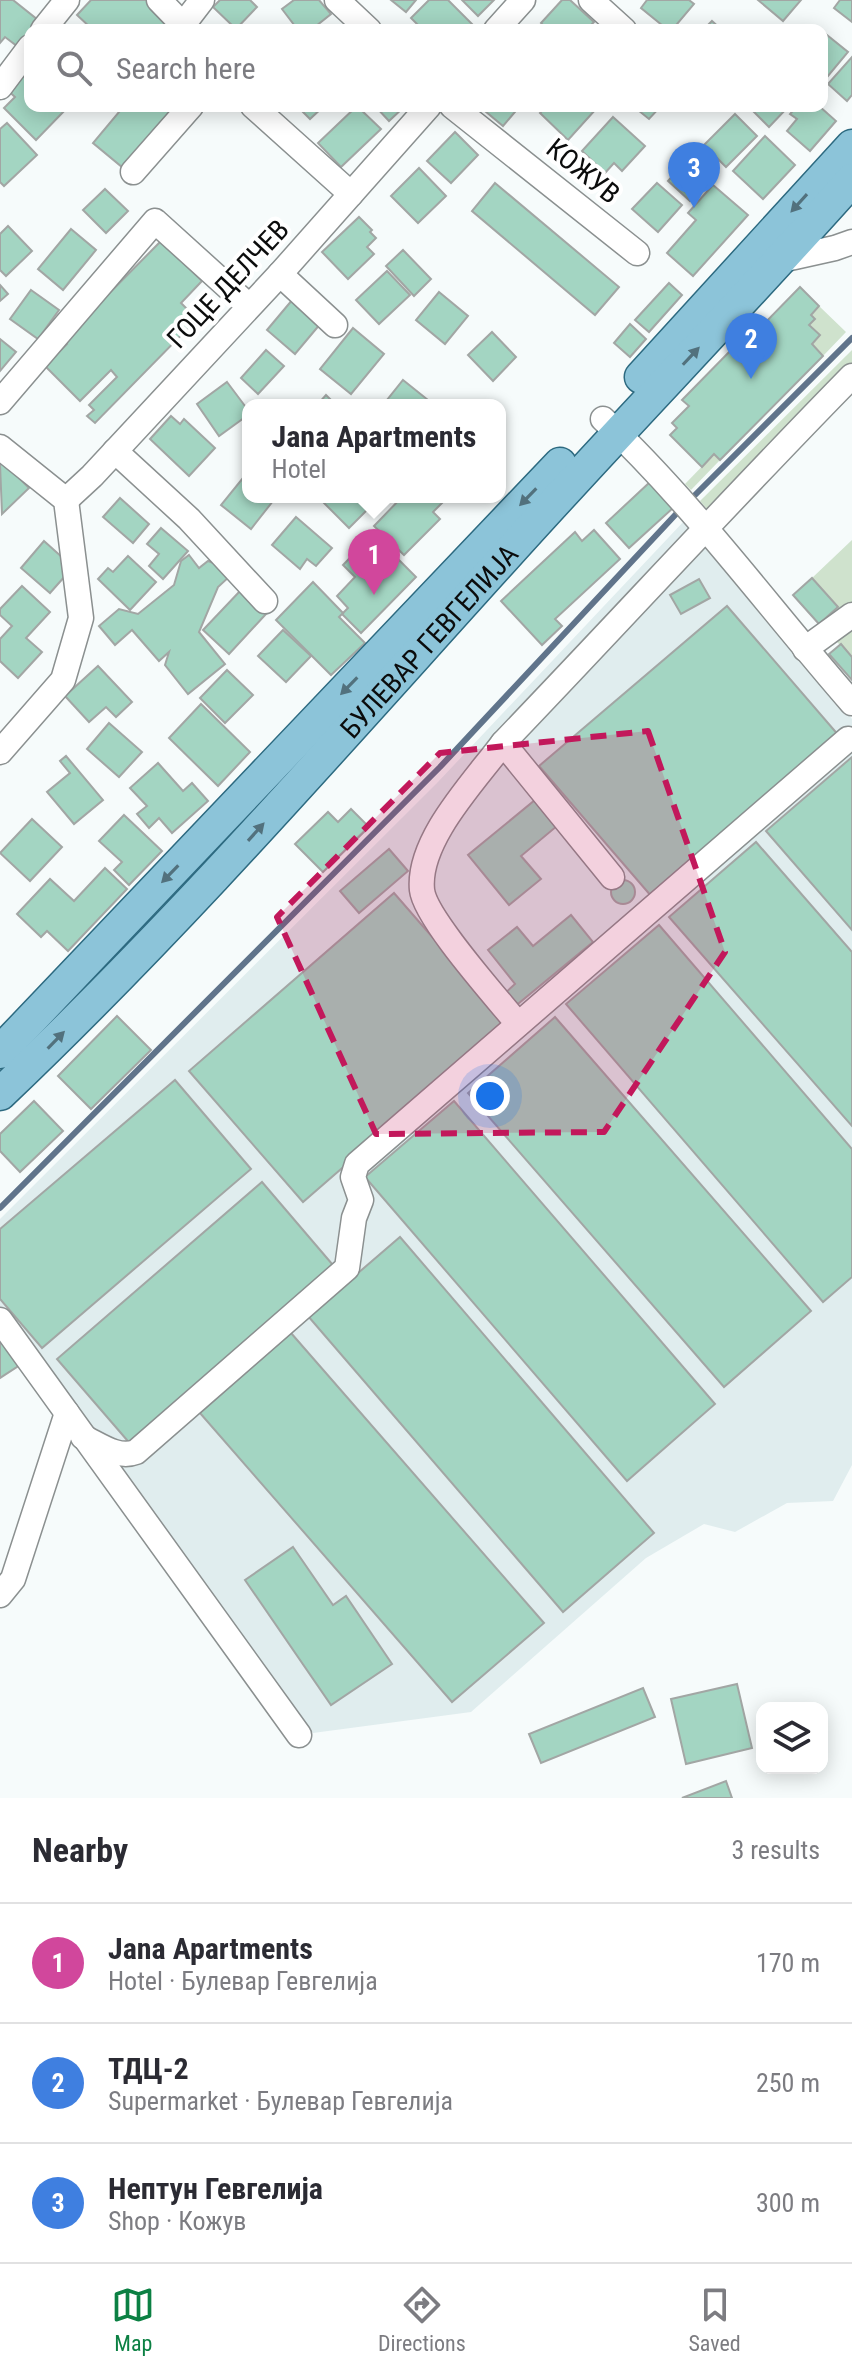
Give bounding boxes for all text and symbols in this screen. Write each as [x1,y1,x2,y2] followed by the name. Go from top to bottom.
[24,24,828,112] search box
[52,46,96,90] icon: search
[116,51,256,86] text: Search here
[540,132,626,210] street label: КОЖУВ
[668,142,720,208] pin: 3
[791,194,809,213] one-way arrow
[160,213,296,355] street label: ГОЦЕ ДЕЛЧЕВ
[725,313,777,379] pin: 2
[681,347,699,366] one-way arrow
[242,399,506,503] popup
[272,419,476,454] text: Jana Apartments
[272,454,327,484] text: Hotel
[520,488,538,507] one-way arrow
[348,529,400,595] pin: 1
[333,538,525,745] street label: БУЛЕВАР ГЕВГЕЛИЈА
[340,676,359,695] one-way arrow
[246,823,264,842] one-way arrow
[161,864,179,883] one-way arrow
[47,1030,65,1049] one-way arrow
[470,1076,510,1116] your location
[756,1702,828,1774] map controls
[756,1702,828,1774] button: layers
[32,1830,128,1870] text: Nearby
[731,1835,820,1865] text: 3 results
[108,1931,313,1966] text: Jana Apartments
[51,1948,65,1978] text: 1
[756,1948,820,1978] text: 170 m
[108,1966,378,1996] text: Hotel · Булевар Гевгелија
[108,2051,189,2086] text: ТДЦ-2
[51,2068,65,2098] text: 2
[756,2068,820,2098] text: 250 m
[108,2086,453,2116] text: Supermarket · Булевар Гевгелија
[108,2171,323,2206] text: Нептун Гевгелија
[51,2188,65,2218] text: 3
[756,2188,820,2218] text: 300 m
[108,2206,246,2236] text: Shop · Кожув
[111,2283,155,2356] tab: Map
[378,2283,466,2356] tab: Directions
[688,2283,741,2356] tab: Saved

